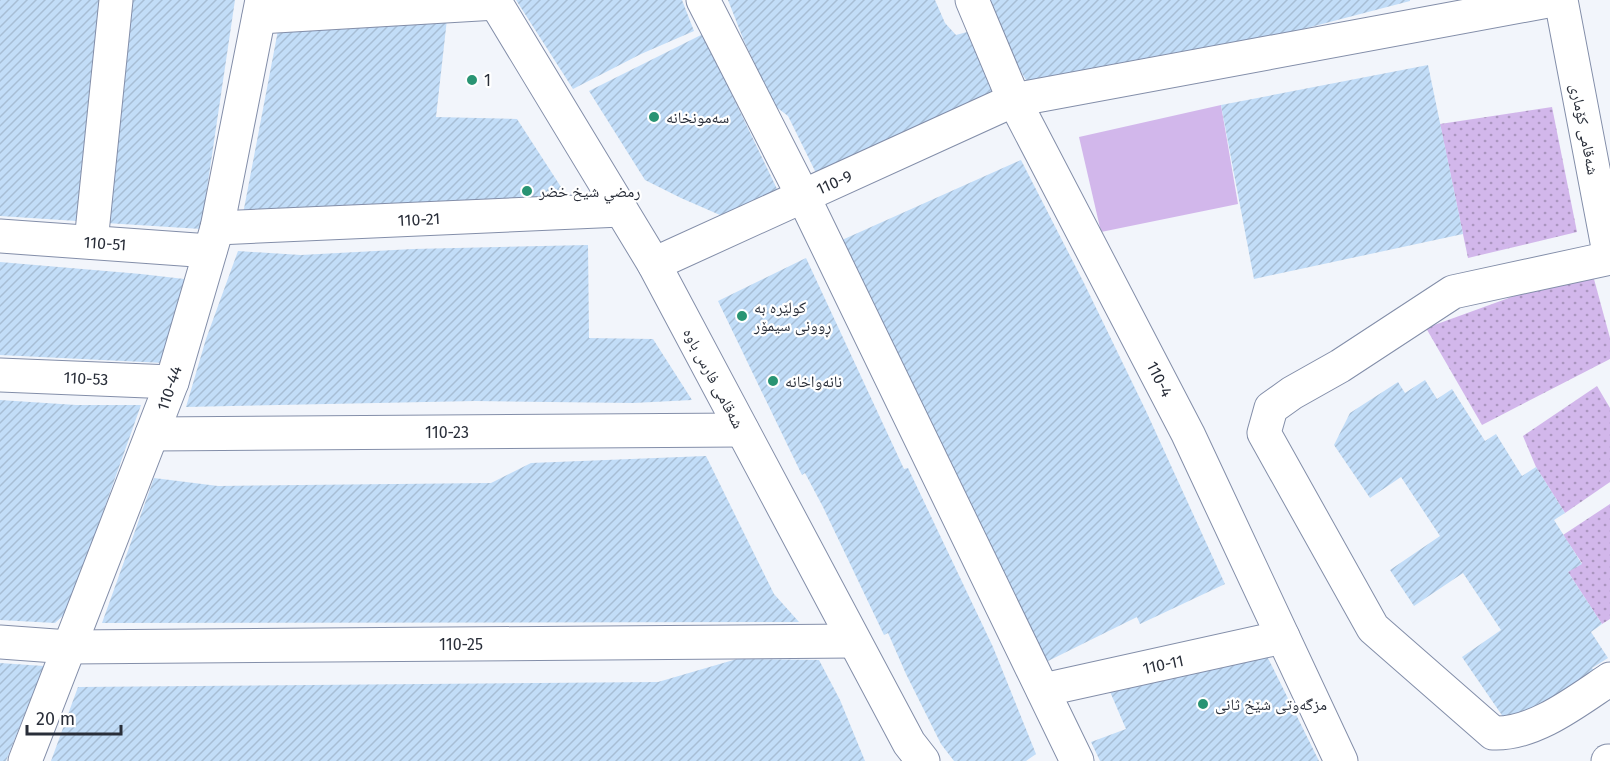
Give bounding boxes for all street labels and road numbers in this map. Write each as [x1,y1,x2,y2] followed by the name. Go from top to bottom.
[1565,82,1603,177] street label: شەقامی کۆماری
[813,166,855,199] street label: 110-9
[397,209,441,230] street label: 110-21
[83,233,127,254] street label: 110-51
[678,325,748,432] street label: شەقامی فارس باوە
[1143,358,1177,401] street label: 110-4
[153,363,186,413] street label: 110-44
[63,368,109,389] street label: 110-53
[425,423,469,442] street label: 110-23
[439,635,483,654] street label: 110-25
[1141,651,1185,678] street label: 110-11

